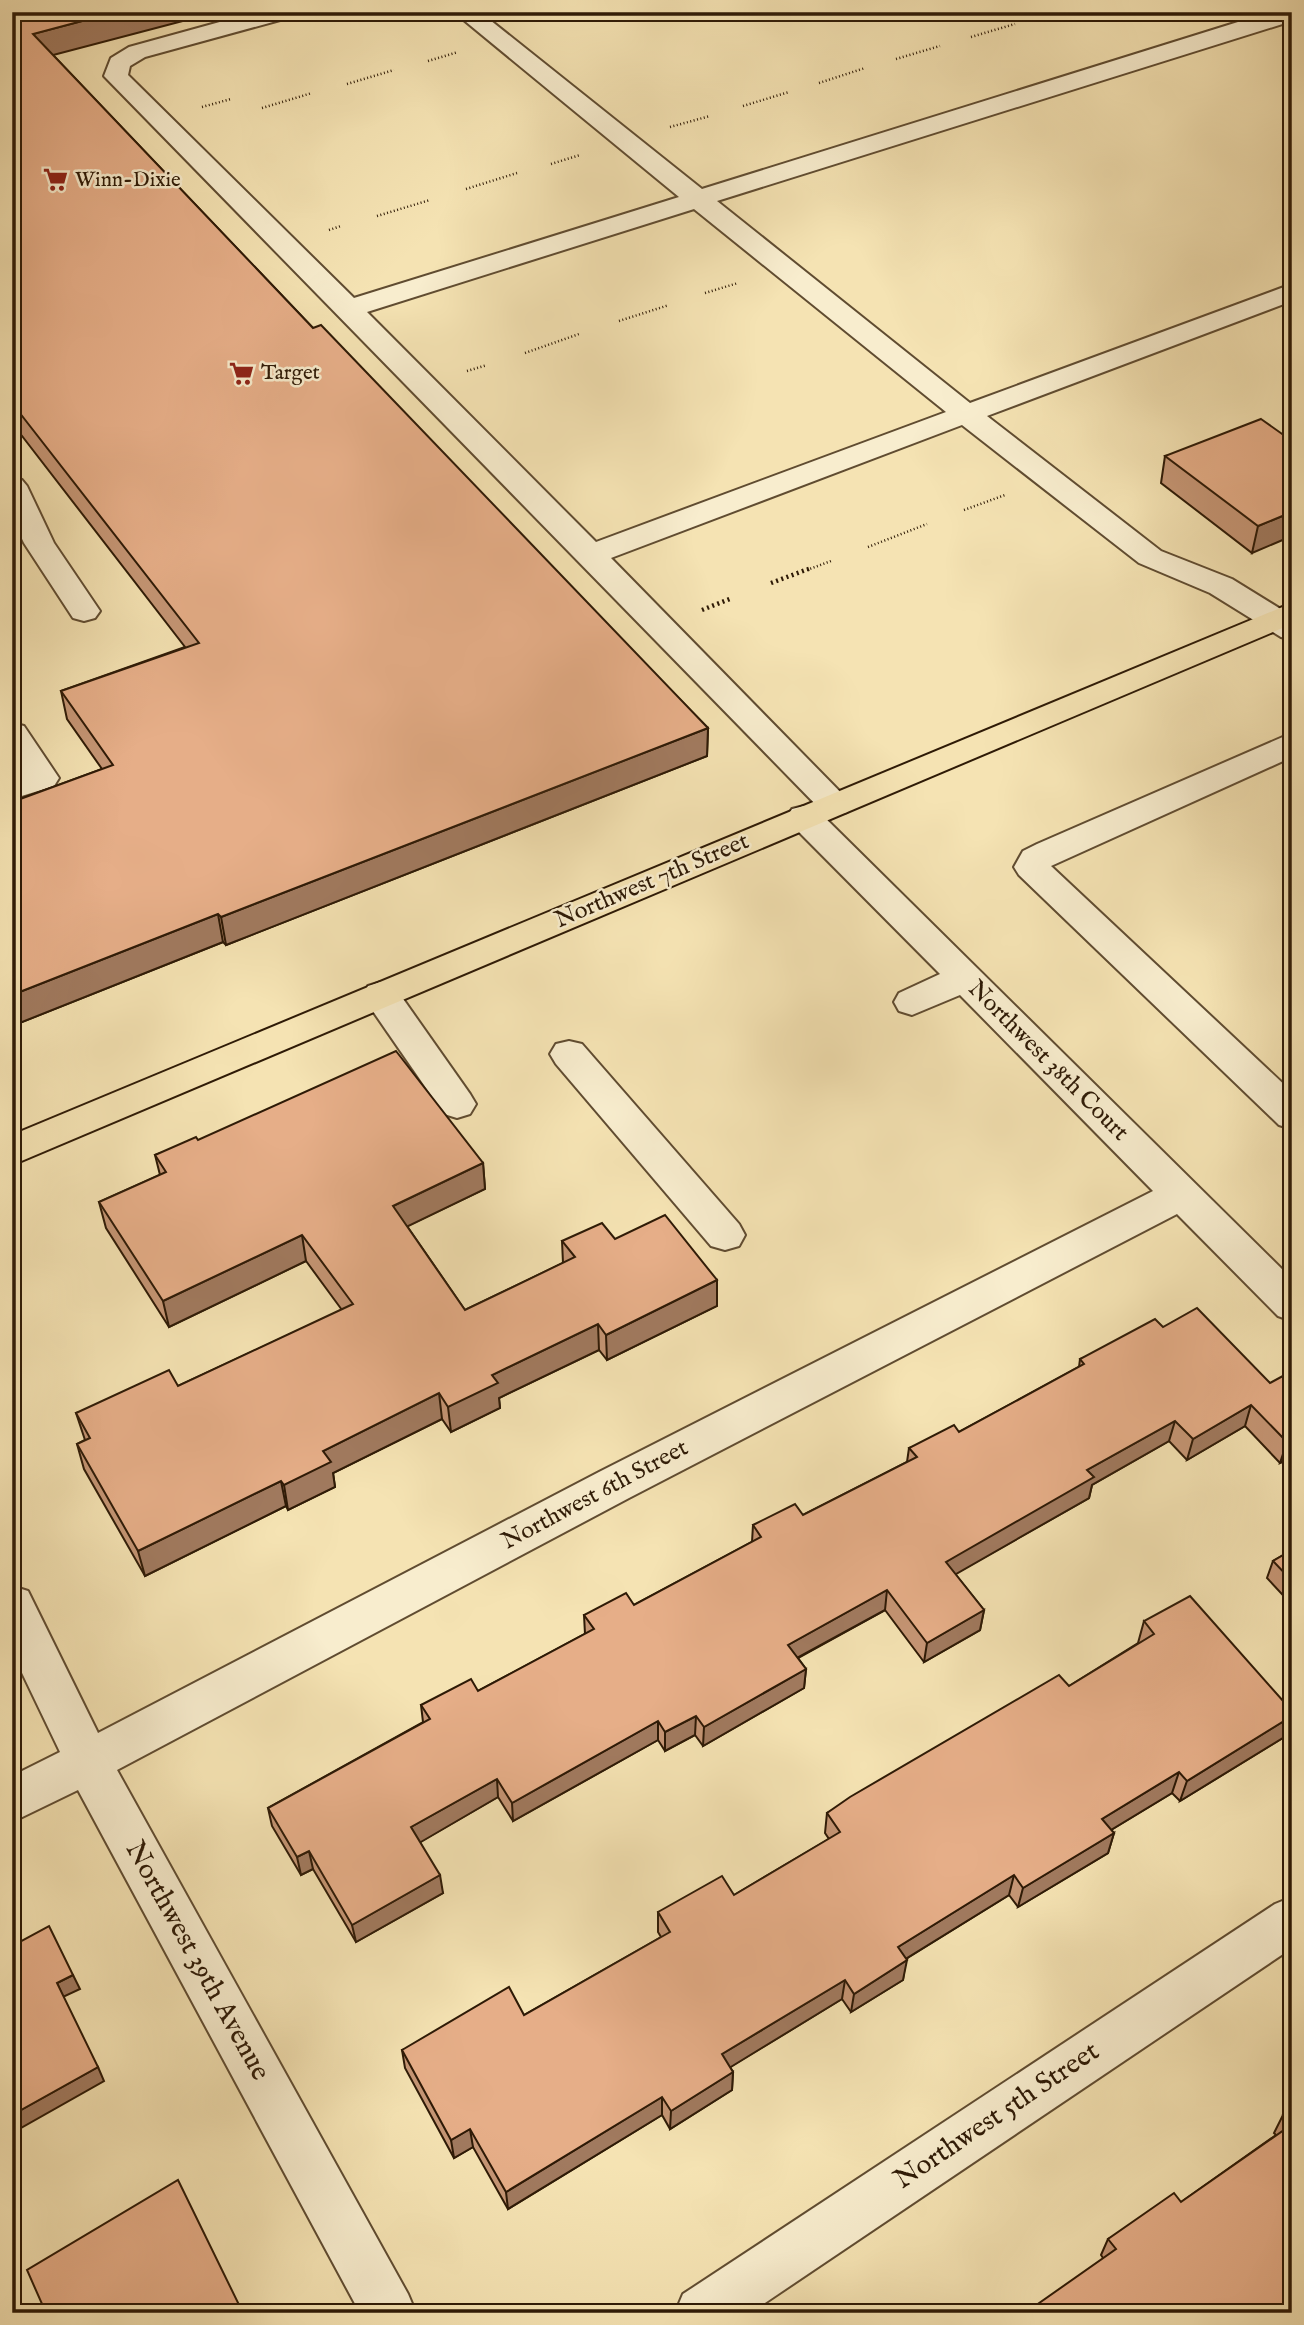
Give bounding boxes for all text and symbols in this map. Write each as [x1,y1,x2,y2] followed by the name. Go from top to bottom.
[41,166,69,194] supermarket icon: Winn-Dixie
[75,167,181,194] place label: Winn-Dixie
[227,359,255,387] supermarket icon: Target
[261,360,320,387] place label: Target
[550,826,754,936] street label: Northwest 7th Street
[961,974,1135,1148] street label: Northwest 38th Court
[496,1433,694,1557] street label: Northwest 6th Street
[117,1835,277,2087] street label: Northwest 39th Avenue
[888,2034,1107,2198] street label: Northwest 5th Street

